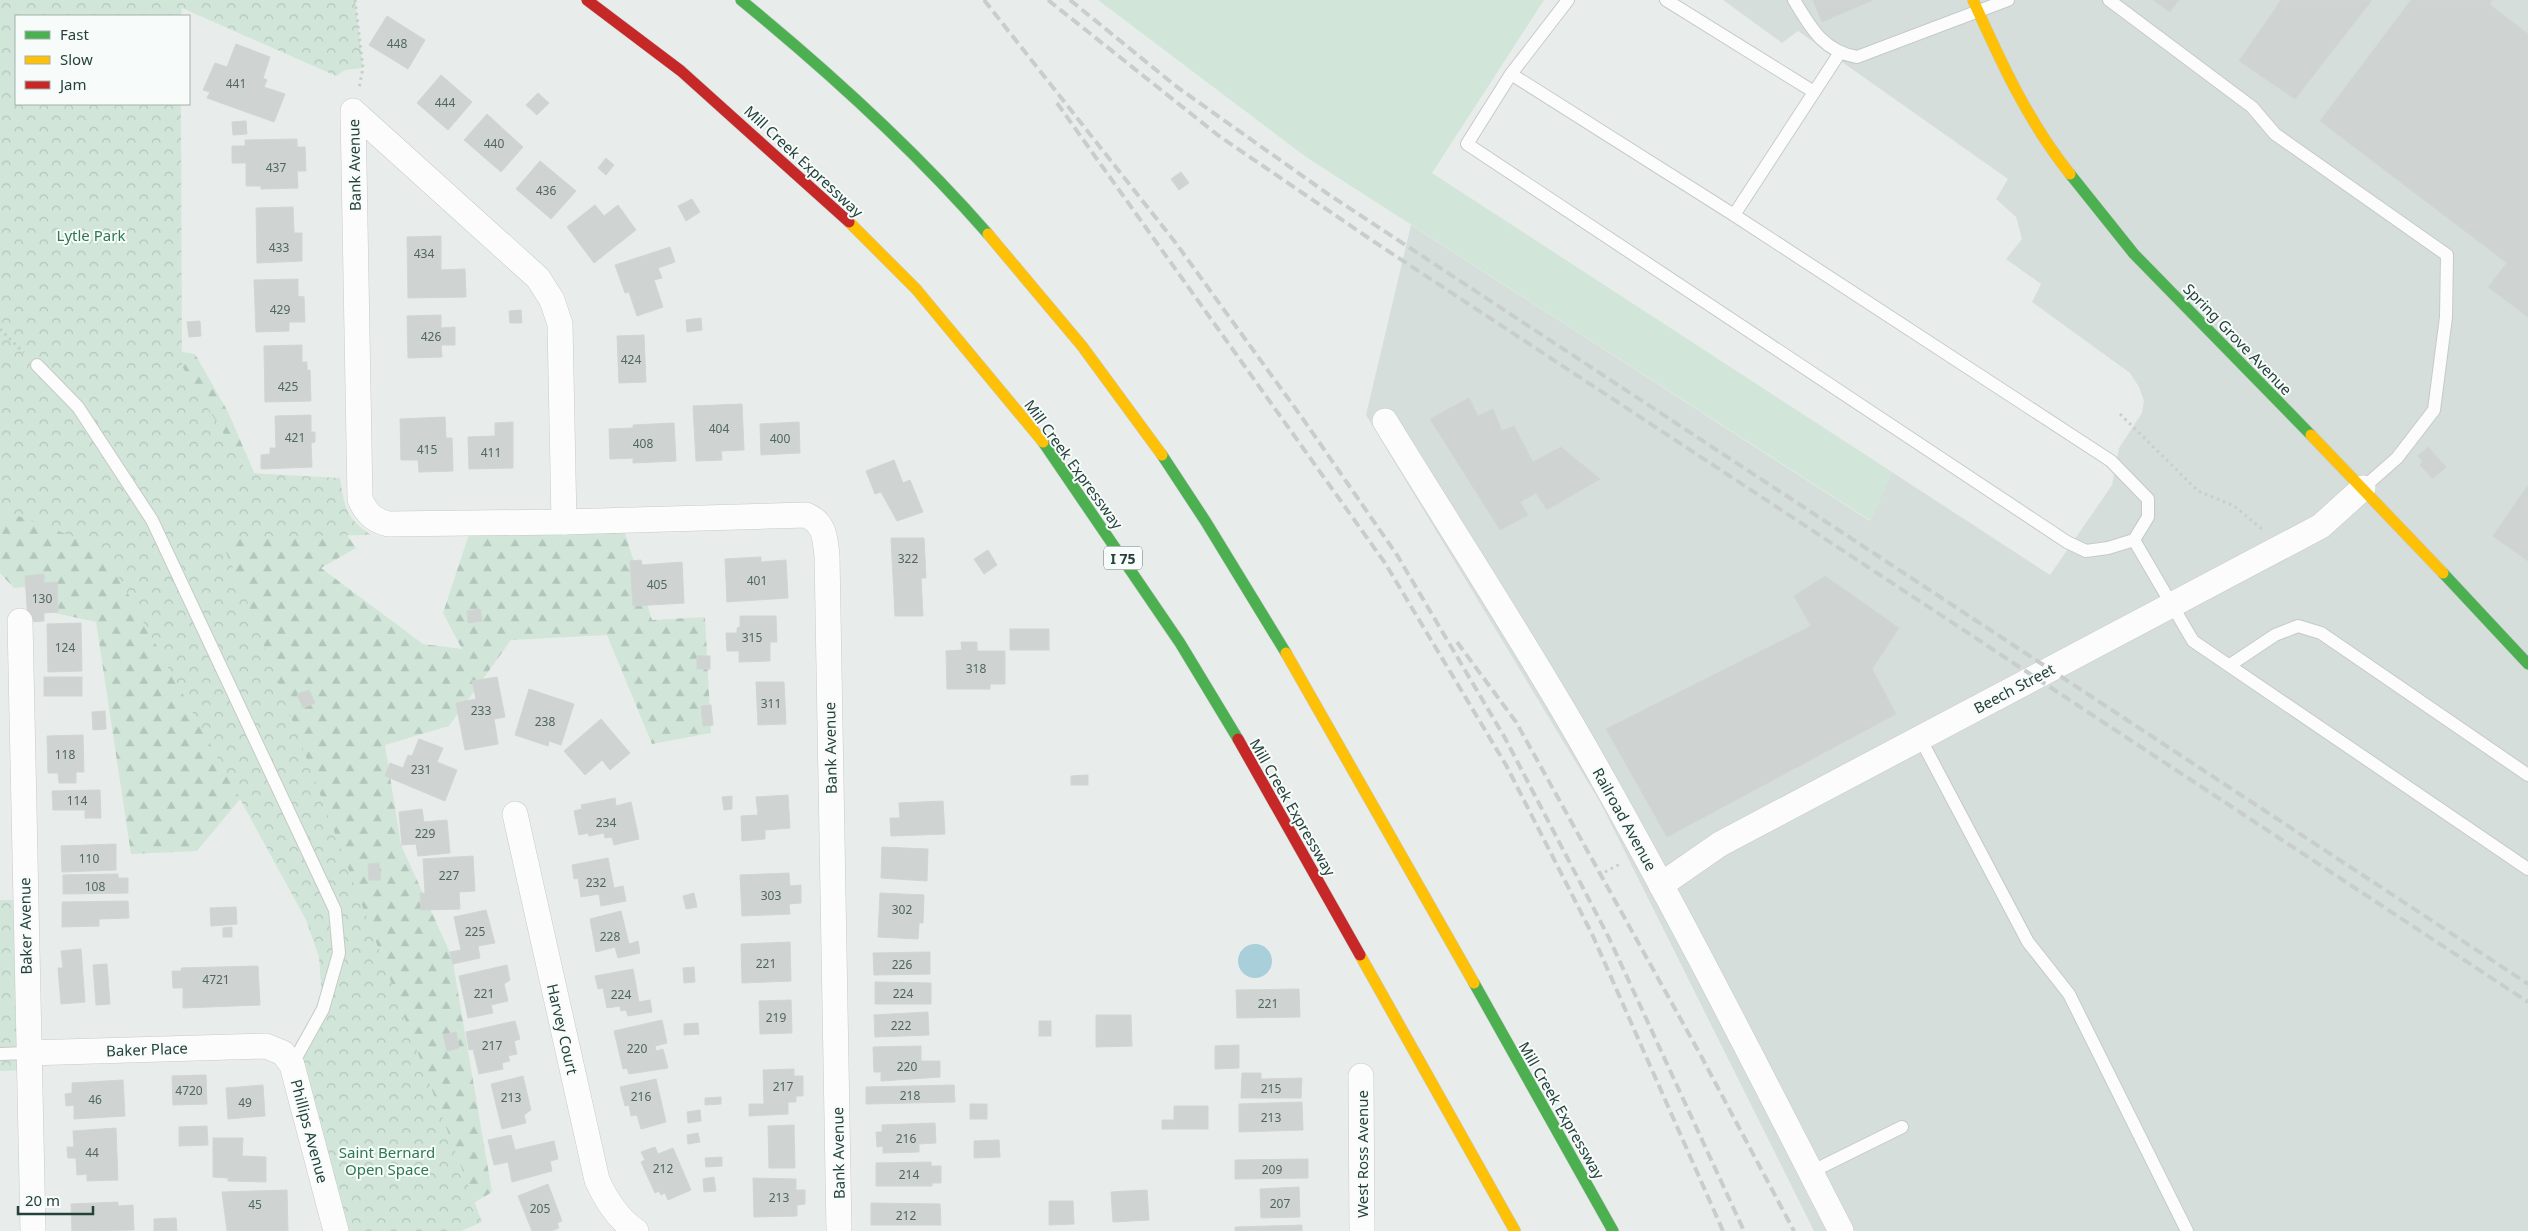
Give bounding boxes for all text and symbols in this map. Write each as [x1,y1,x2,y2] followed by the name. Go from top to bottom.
[15,15,190,105] legend
[60,24,89,44] text: Fast
[387,35,407,52] house number: 448
[60,49,93,69] text: Slow
[58,74,87,94] text: Jam
[226,75,246,92] house number: 441
[435,94,455,111] house number: 444
[740,101,868,222] street label: Mill Creek Expressway
[343,119,365,211] street label: Bank Avenue
[484,135,504,152] house number: 440
[266,159,286,176] house number: 437
[536,182,556,199] house number: 436
[57,225,125,245] park label: Lytle Park
[269,239,289,256] house number: 433
[414,245,434,262] house number: 434
[2179,279,2297,399] street label: Spring Grove Avenue
[270,301,290,318] house number: 429
[421,328,441,345] house number: 426
[621,351,641,368] house number: 424
[278,378,298,395] house number: 425
[1020,395,1128,533] street label: Mill Creek Expressway
[709,420,729,437] house number: 404
[285,429,305,446] house number: 421
[770,430,790,447] house number: 400
[633,435,653,452] house number: 408
[417,441,437,458] house number: 415
[481,444,501,461] house number: 411
[1104,546,1142,570] road number: I 75
[898,550,918,567] house number: 322
[747,572,767,589] house number: 401
[647,576,667,593] house number: 405
[32,590,52,607] house number: 130
[742,629,762,646] house number: 315
[55,639,75,656] house number: 124
[1970,658,2058,718] street label: Beech Street
[966,660,986,677] house number: 318
[761,695,781,712] house number: 311
[471,702,491,719] house number: 233
[819,702,841,794] street label: Bank Avenue
[535,713,555,730] house number: 238
[1245,735,1341,880] street label: Mill Creek Expressway
[55,746,75,763] house number: 118
[411,761,431,778] house number: 231
[1588,764,1662,874] street label: Railroad Avenue
[67,792,87,809] house number: 114
[596,814,616,831] house number: 234
[415,825,435,842] house number: 229
[79,850,99,867] house number: 110
[439,867,459,884] house number: 227
[586,874,606,891] house number: 232
[14,877,36,975] street label: Baker Avenue
[85,878,105,895] house number: 108
[761,887,781,904] house number: 303
[892,901,912,918] house number: 302
[465,923,485,940] house number: 225
[600,928,620,945] house number: 228
[756,955,776,972] house number: 221
[892,956,912,973] house number: 226
[202,971,230,988] house number: 4721
[543,982,583,1077] street label: Harvey Court
[474,985,494,1002] house number: 221
[893,985,913,1002] house number: 224
[611,986,631,1003] house number: 224
[1258,995,1278,1012] house number: 221
[766,1009,786,1026] house number: 219
[891,1017,911,1034] house number: 222
[482,1037,502,1054] house number: 217
[106,1038,188,1060] street label: Baker Place
[1514,1038,1610,1183] street label: Mill Creek Expressway
[627,1040,647,1057] house number: 220
[897,1058,917,1075] house number: 220
[287,1077,333,1185] street label: Phillips Avenue
[773,1078,793,1095] house number: 217
[1261,1080,1281,1097] house number: 215
[175,1082,203,1099] house number: 4720
[900,1087,920,1104] house number: 218
[631,1088,651,1105] house number: 216
[501,1089,521,1106] house number: 213
[1352,1090,1372,1218] street label: West Ross Avenue
[88,1091,102,1108] house number: 46
[238,1094,252,1111] house number: 49
[827,1107,849,1199] street label: Bank Avenue
[1261,1109,1281,1126] house number: 213
[896,1130,916,1147] house number: 216
[339,1142,435,1179] park label: Saint Bernard Open Space
[85,1144,99,1161] house number: 44
[653,1160,673,1177] house number: 212
[1262,1161,1282,1178] house number: 209
[899,1166,919,1183] house number: 214
[18,1184,92,1216] scale bar
[769,1189,789,1206] house number: 213
[25,1190,60,1210] text: 20 m
[1270,1195,1290,1212] house number: 207
[248,1196,262,1213] house number: 45
[530,1200,550,1217] house number: 205
[896,1207,916,1224] house number: 212

